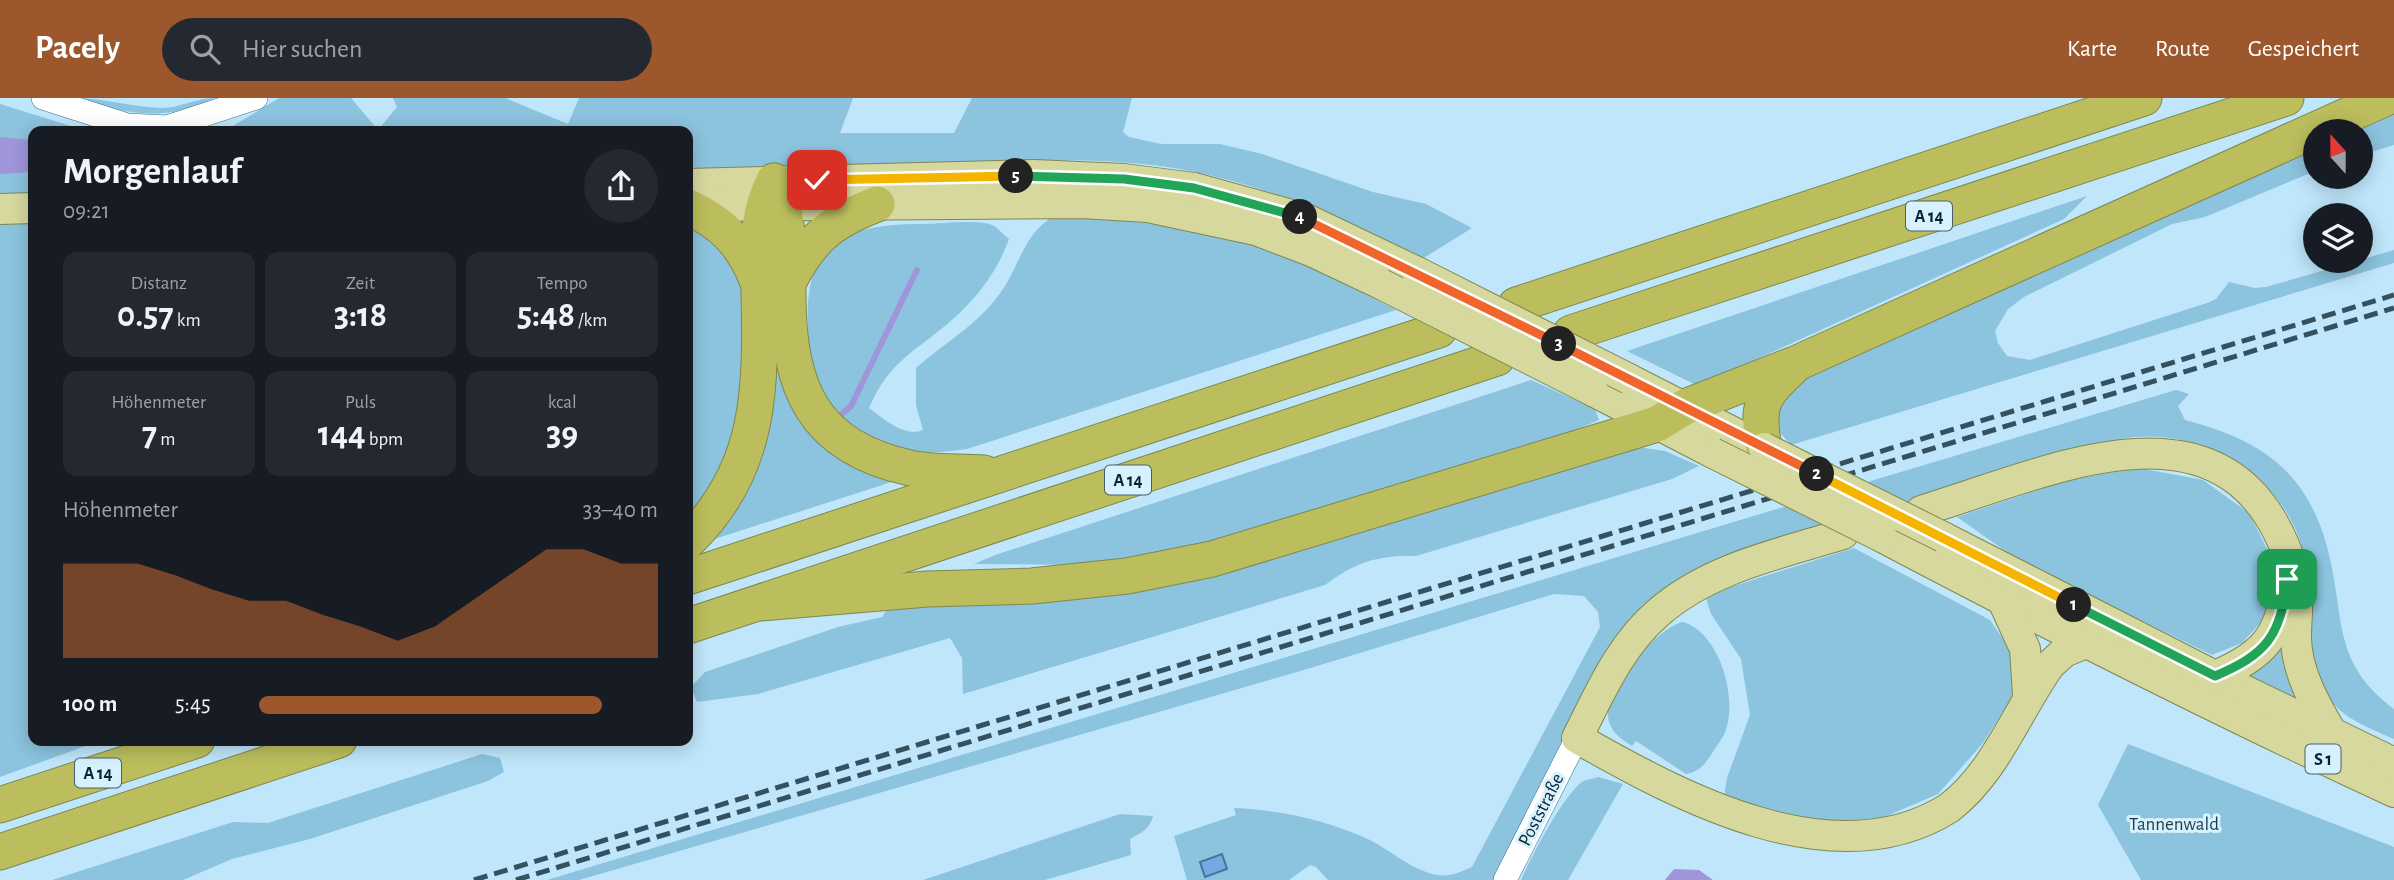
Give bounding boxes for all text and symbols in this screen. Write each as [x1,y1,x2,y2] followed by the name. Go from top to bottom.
[162,18,652,81] search box
[186,30,224,68] icon: search
[35,32,120,65] text: Pacely
[242,36,363,62] text: Hier suchen
[2067,37,2117,61] text: Karte
[2155,37,2210,61] text: Route
[2248,37,2359,61] text: Gespeichert
[2303,119,2373,189] north arrow
[2303,119,2373,273] map controls
[584,149,658,223] button: share
[787,150,847,210] pin
[63,153,241,191] text: Morgenlauf
[998,158,1034,194] pin: 5
[798,161,836,199] icon: check
[1011,166,1020,185] text: 5
[63,200,110,223] text: 09:21
[1282,200,1318,234] pin: 4
[1906,202,1952,230] road number: A 14
[2303,203,2373,273] button: layers
[1295,207,1304,226] text: 4
[131,274,187,293] text: Distanz
[346,274,375,293] text: Zeit
[537,274,588,293] text: Tempo
[117,298,174,333] text: 0.57
[334,298,387,333] text: 3:18
[517,298,575,333] text: 5:48
[174,311,201,330] text: km
[575,311,607,330] text: /km
[1542,327,1576,362] pin: 3
[1554,334,1563,353] text: 3
[111,393,206,412] text: Höhenmeter
[345,393,376,412] text: Puls
[548,393,577,412] text: kcal
[142,417,157,452] text: 7
[318,417,366,452] text: 144
[546,417,578,452] text: 39
[157,430,176,449] text: m
[366,430,403,449] text: bpm
[1800,456,1834,492] pin: 2
[1812,464,1821,483] text: 2
[1105,466,1151,494] road number: A 14
[63,499,178,522] text: Höhenmeter
[583,499,658,522] text: 33–40 m
[2257,549,2317,609] pin
[2268,560,2306,598] icon: arrive
[2056,588,2092,622] pin: 1
[2070,595,2077,614] text: 1
[63,693,117,716] text: 100 m
[175,693,211,716] text: 5:45
[2306,744,2340,774] road number: S 1
[75,758,121,788] road number: A 14
[1515,770,1568,849] street label: Poststraße
[2129,815,2219,834] park label: Tannenwald

